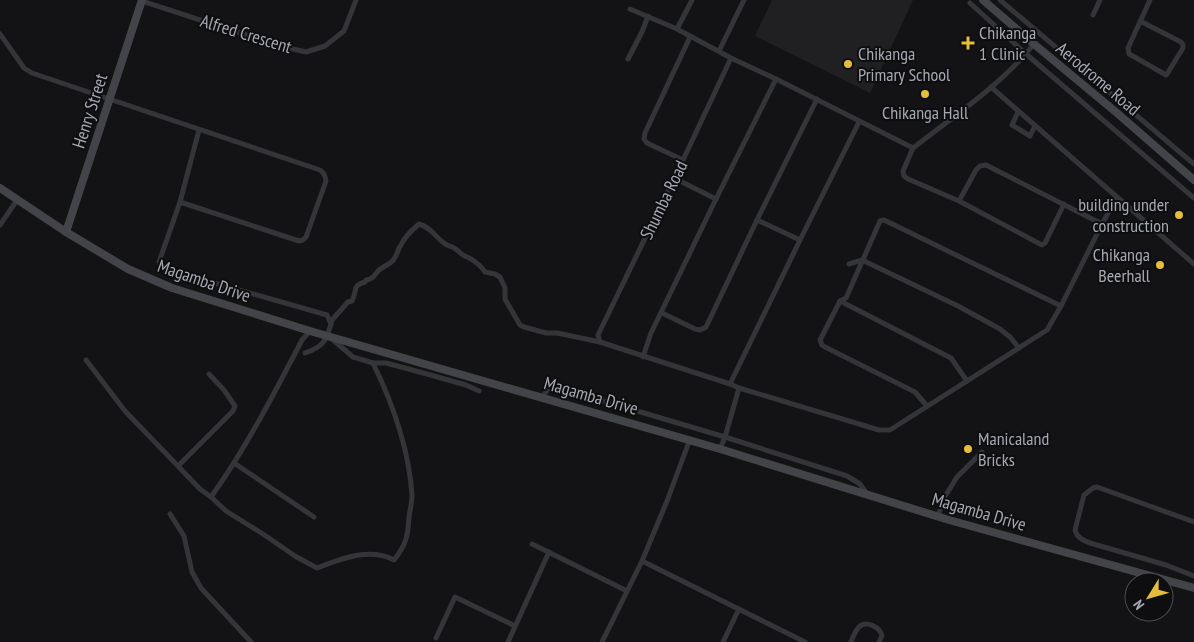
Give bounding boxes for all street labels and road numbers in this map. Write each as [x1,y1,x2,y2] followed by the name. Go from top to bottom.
[198,9,295,58] street label: Alfred Crescent
[1052,37,1145,120] street label: Aerodrome Road
[67,71,112,151] street label: Henry Street
[635,157,692,243] street label: Shumba Road
[155,254,254,307] street label: Magamba Drive
[541,371,641,420] street label: Magamba Drive
[929,487,1029,536] street label: Magamba Drive

